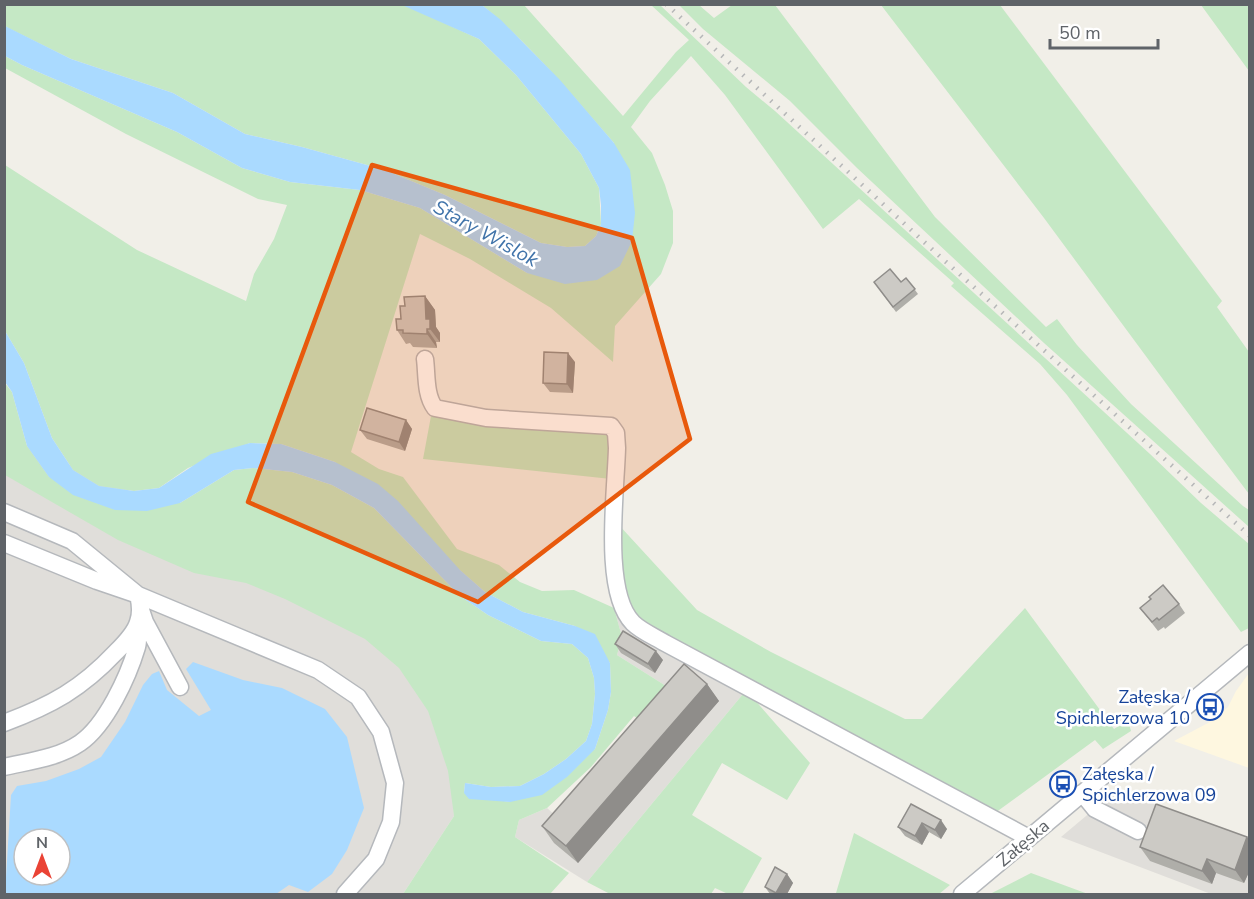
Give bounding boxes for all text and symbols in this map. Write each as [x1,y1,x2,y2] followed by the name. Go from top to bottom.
[1050,12,1158,50] scale bar
[1059,21,1101,45] text: 50 m
[428,193,544,274] water label: Stary Wislok
[1056,685,1191,730] place label: Załęska / Spichlerzowa 10
[1195,692,1225,722] bus stop icon: Załęska / Spichlerzowa 10
[1082,762,1216,807] place label: Załęska / Spichlerzowa 09
[1048,769,1078,799] bus stop icon: Załęska / Spichlerzowa 09
[992,814,1054,872] street label: Załęska
[12,827,72,887] north arrow
[36,832,48,854] text: N

